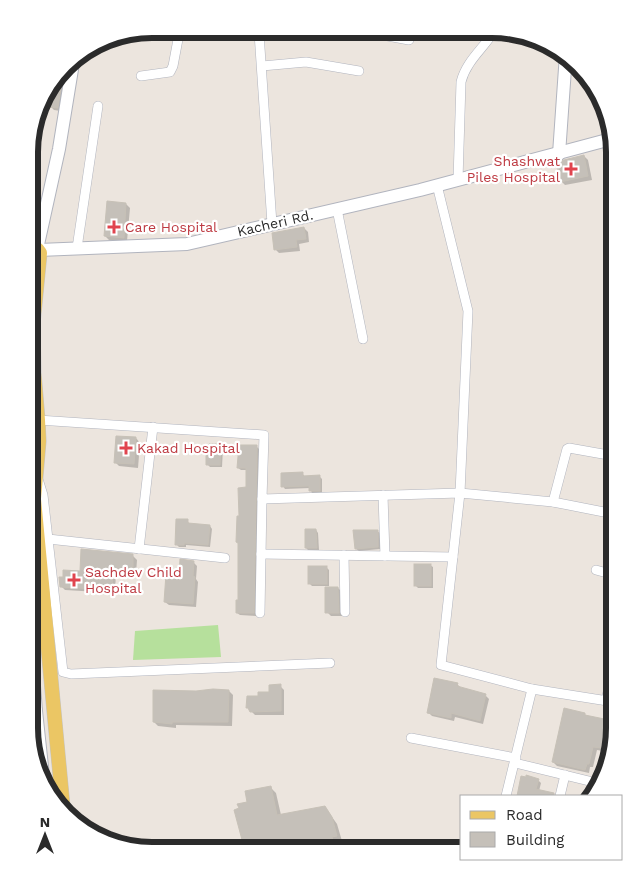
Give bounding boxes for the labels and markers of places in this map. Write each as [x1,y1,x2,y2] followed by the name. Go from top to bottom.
[467,153,561,185] place label: Shashwat Piles Hospital
[564,162,578,176] marker: Shashwat Piles Hospital
[125,219,218,235] place label: Care Hospital
[107,220,121,234] marker: Care Hospital
[137,440,240,456] place label: Kakad Hospital
[119,441,133,455] marker: Kakad Hospital
[85,564,182,596] place label: Sachdev Child Hospital
[67,573,81,587] marker: Sachdev Child Hospital

